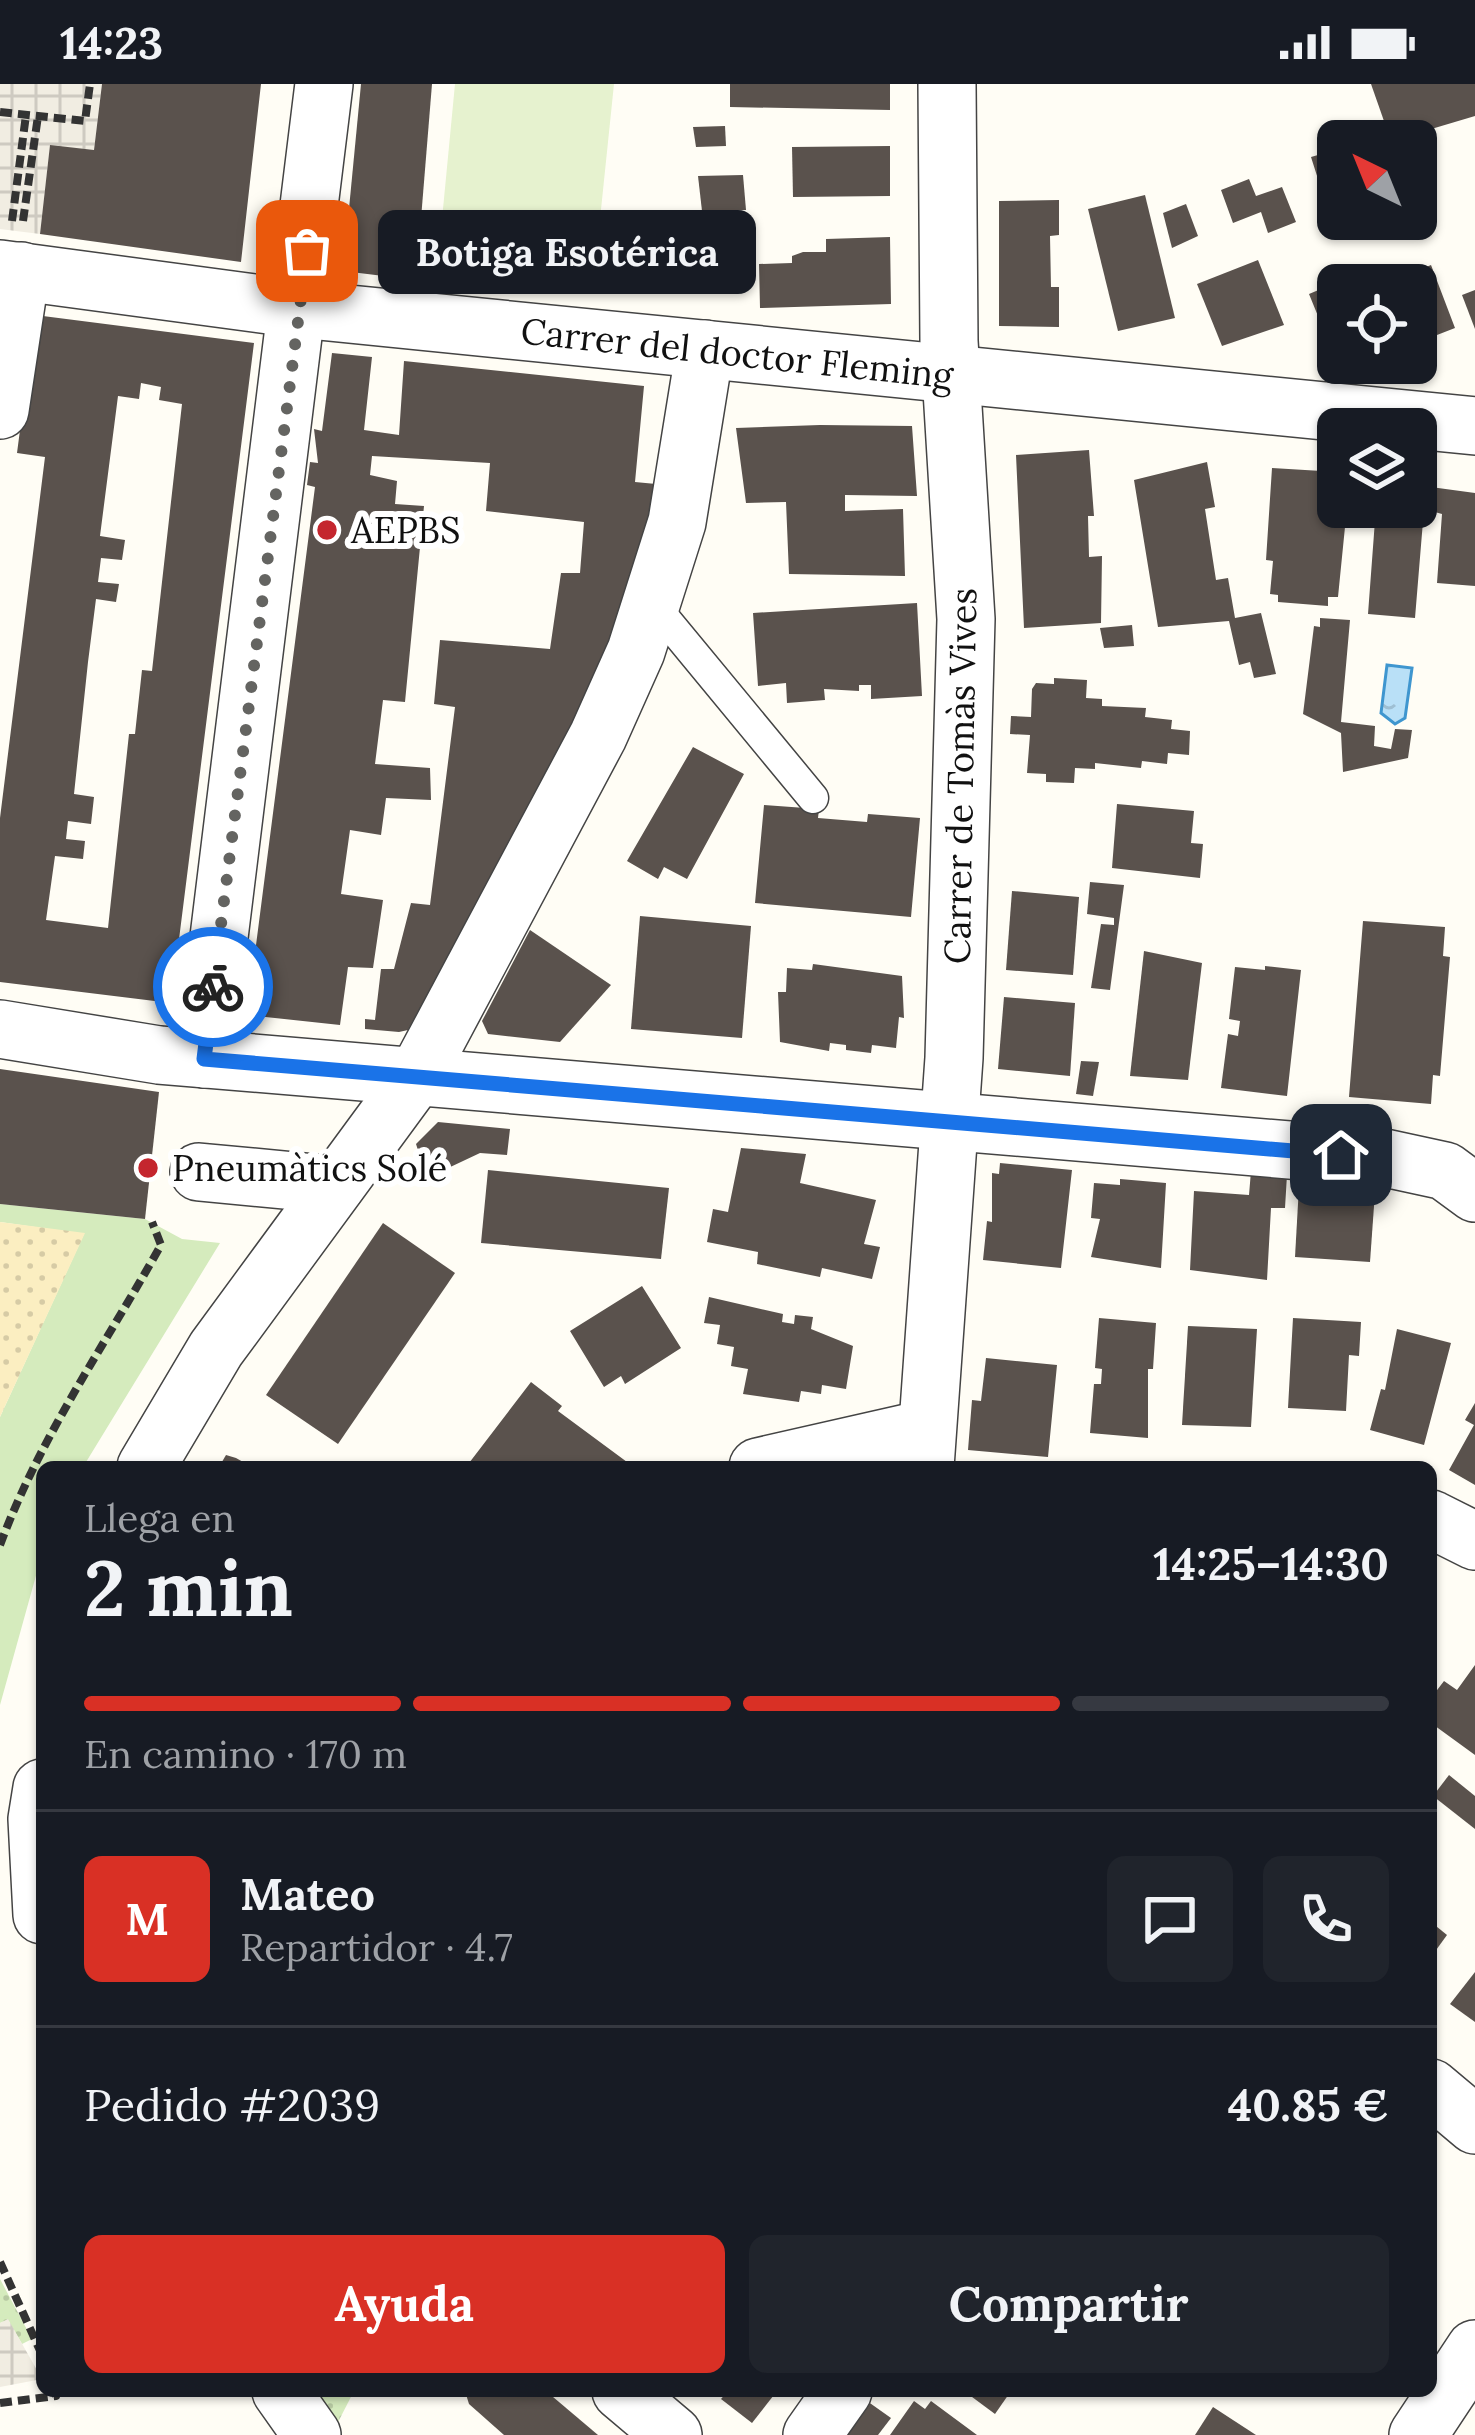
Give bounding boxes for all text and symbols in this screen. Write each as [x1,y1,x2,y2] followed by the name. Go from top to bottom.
[60,14,163,71] text: 14:23
[1317,120,1437,240] north arrow
[1317,120,1437,528] map controls
[256,200,358,302] pin
[379,209,757,293] callout: Botiga Esotérica
[274,218,340,284] icon: bag
[415,227,719,277] text: Botiga Esotérica
[1317,264,1437,384] button: locate
[519,307,956,399] street label: Carrer del doctor Fleming
[1317,408,1437,528] button: layers
[350,507,460,553] place label: AEPBS
[314,517,340,543] marker: AEPBS
[934,588,986,964] street label: Carrer de Tomàs Vives
[153,927,273,1047] courier
[180,954,246,1020] icon: bike
[1290,1104,1392,1206] pin
[1308,1122,1374,1188] icon: home
[172,1145,447,1191] place label: Pneumàtics Solé
[135,1155,161,1181] marker: Pneumàtics Solé
[84,1493,235,1543] text: Llega en
[1153,1535,1389,1592] text: 14:25–14:30
[84,1538,293,1637] text: 2 min
[84,1729,407,1779] text: En camino · 170 m
[1107,1856,1233,1982] button: chat
[1263,1856,1389,1982] button: phone
[240,1865,375,1922] text: Mateo
[125,1890,169,1947] text: M
[240,1922,513,1972] text: Repartidor · 4.7
[84,2076,380,2133] text: Pedido #2039
[1228,2076,1389,2133] text: 40.85 €
[84,2235,725,2373] button: Ayuda
[749,2235,1389,2373] button: Compartir

